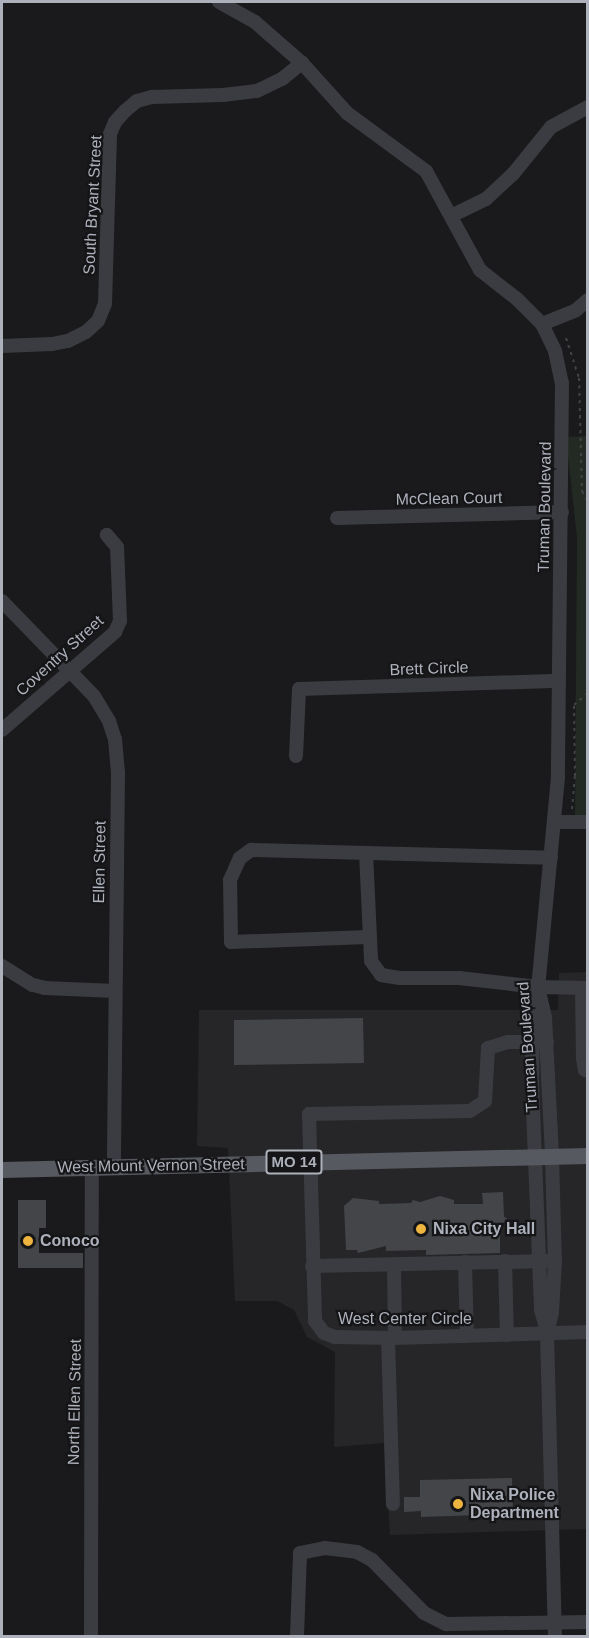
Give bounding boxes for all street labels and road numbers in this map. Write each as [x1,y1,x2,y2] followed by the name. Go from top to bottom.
[80,135,106,275] street label: South Bryant Street
[534,441,556,573] street label: Truman Boulevard
[395,488,503,510] street label: McClean Court
[12,612,108,700] street label: Coventry Street
[389,658,469,680] street label: Brett Circle
[90,820,110,904] street label: Ellen Street
[514,981,542,1113] street label: Truman Boulevard
[264,1150,324,1174] road number: MO 14
[57,1155,245,1177] street label: West Mount Vernon Street
[338,1309,472,1329] street label: West Center Circle
[64,1339,86,1465] street label: North Ellen Street

